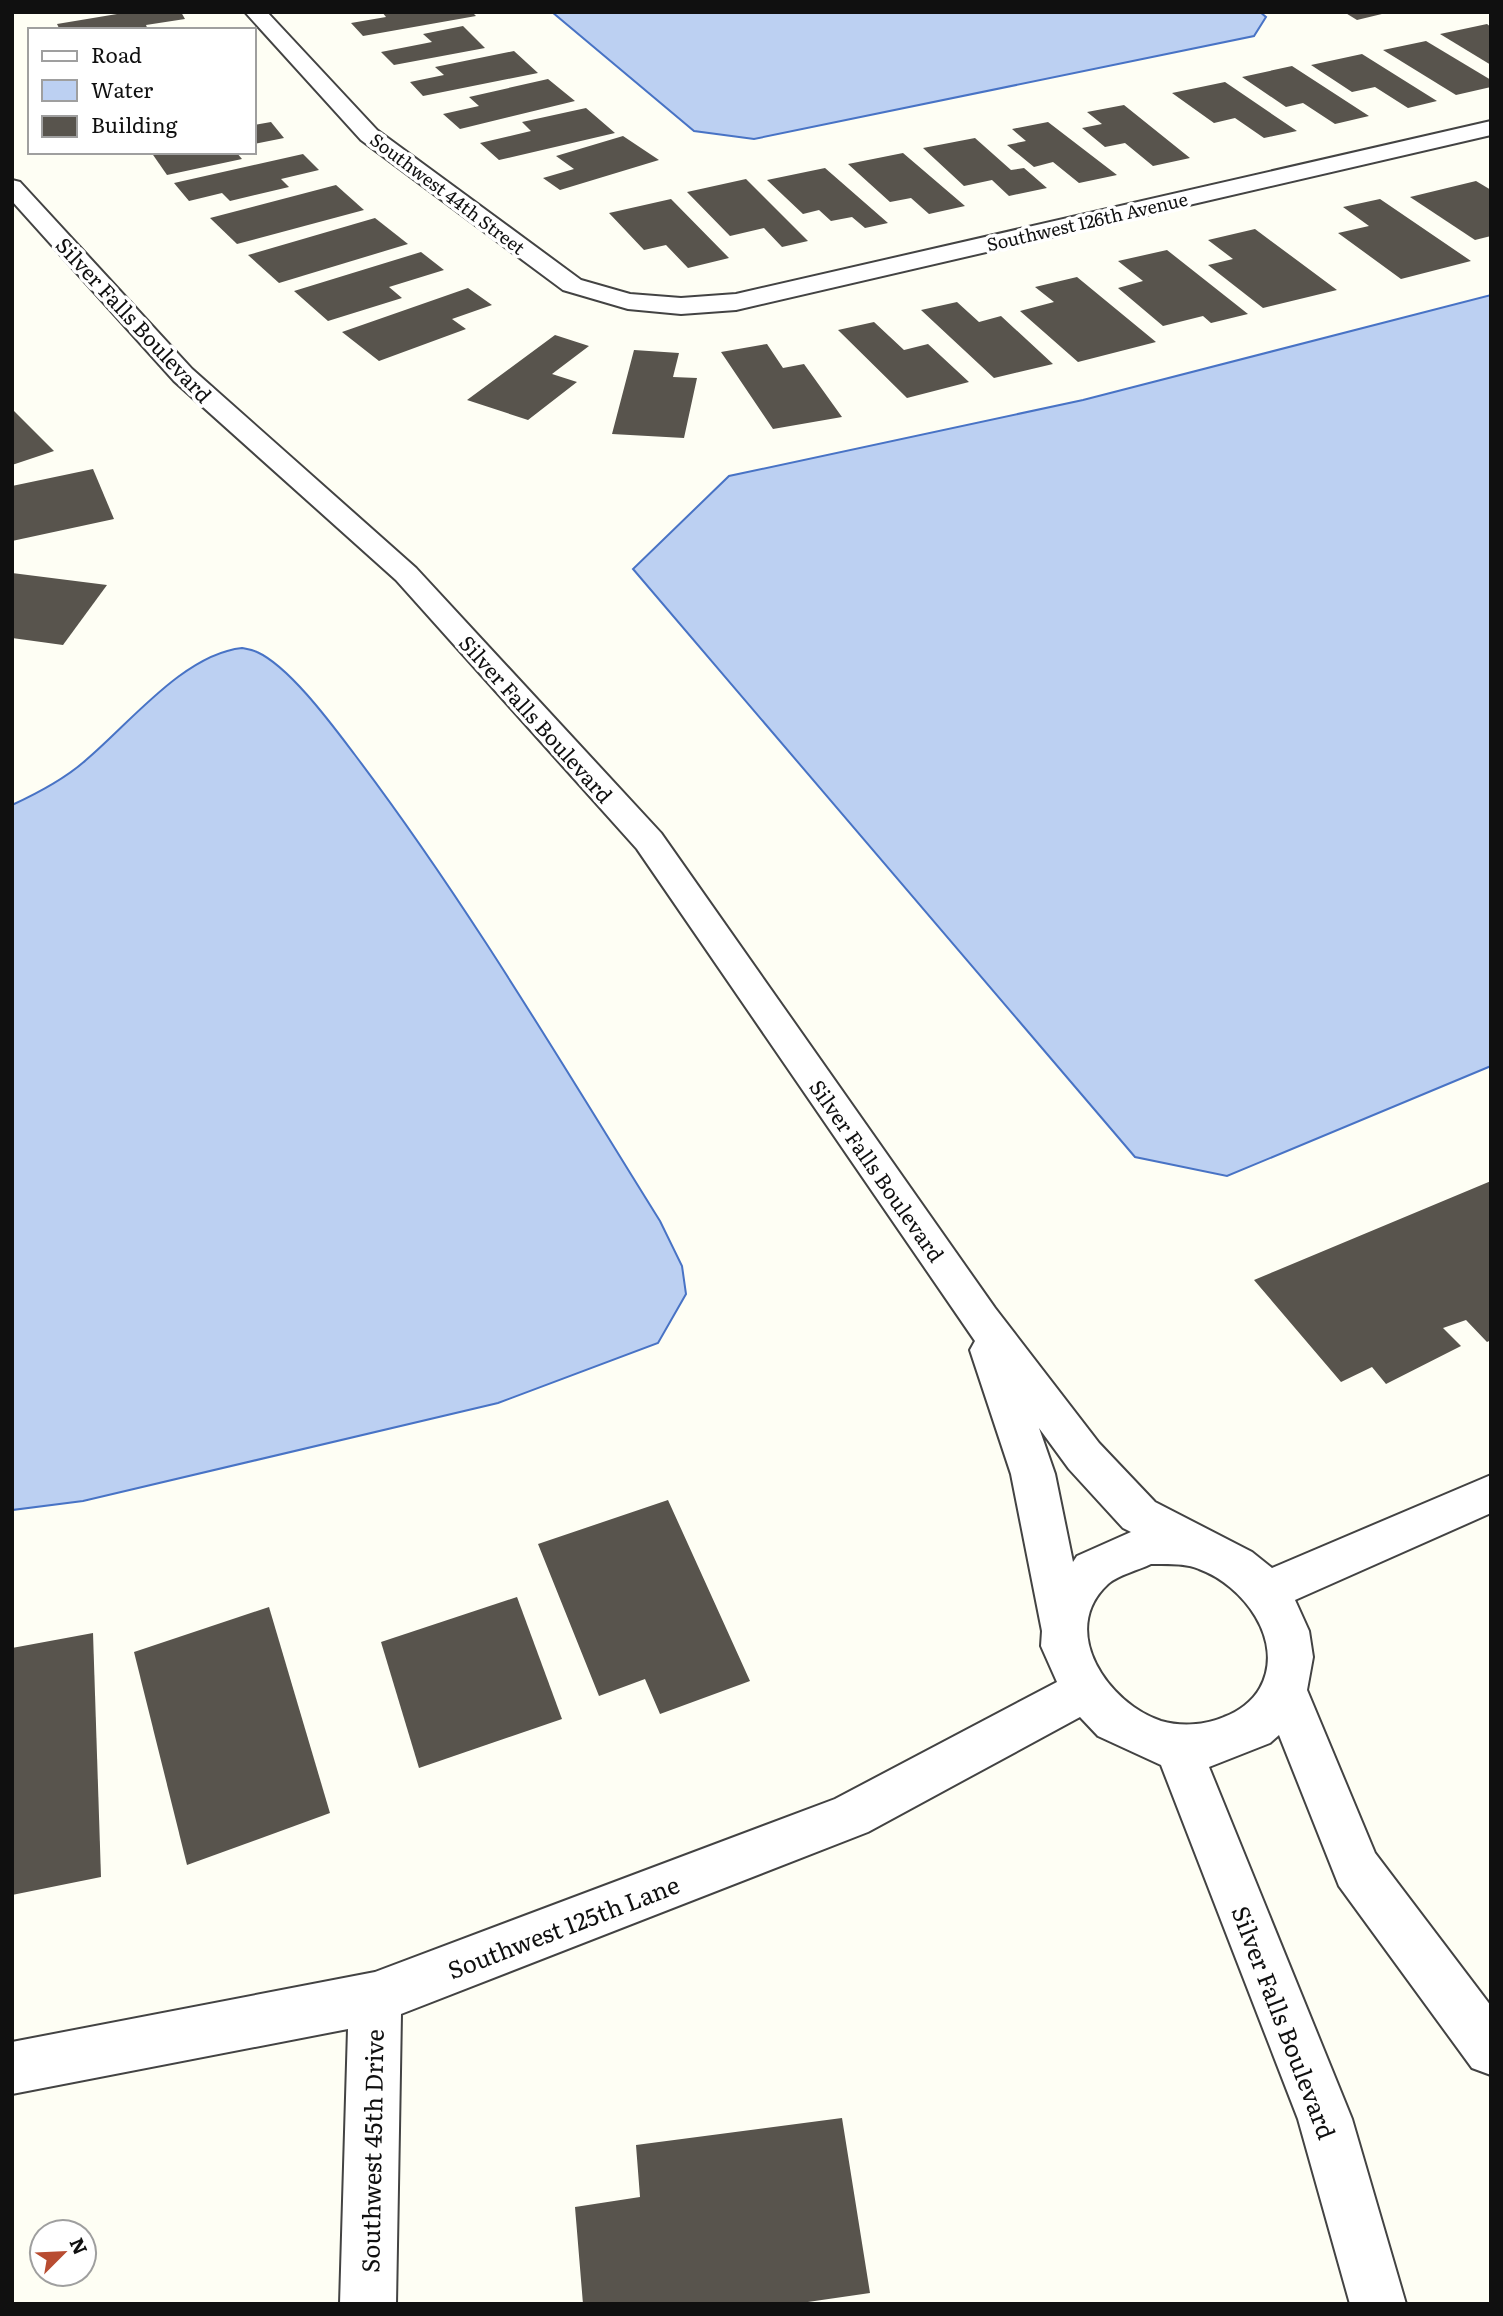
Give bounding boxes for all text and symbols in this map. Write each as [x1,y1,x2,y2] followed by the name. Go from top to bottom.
[28,28,256,154] legend
[91,38,142,69] text: Road
[91,73,153,104] text: Water
[91,108,178,139] text: Building
[365,126,532,261] street label: Southwest 44th Street
[984,185,1190,257] street label: Southwest 126th Avenue
[50,229,220,409] street label: Silver Falls Boulevard
[453,627,621,809] street label: Silver Falls Boulevard
[803,1072,953,1268] street label: Silver Falls Boulevard
[442,1866,684,1986] street label: Southwest 125th Lane
[1224,1900,1346,2144] street label: Silver Falls Boulevard
[351,2029,391,2273] street label: Southwest 45th Drive
[28,2218,98,2288] north arrow
[63,2233,95,2259] text: N

